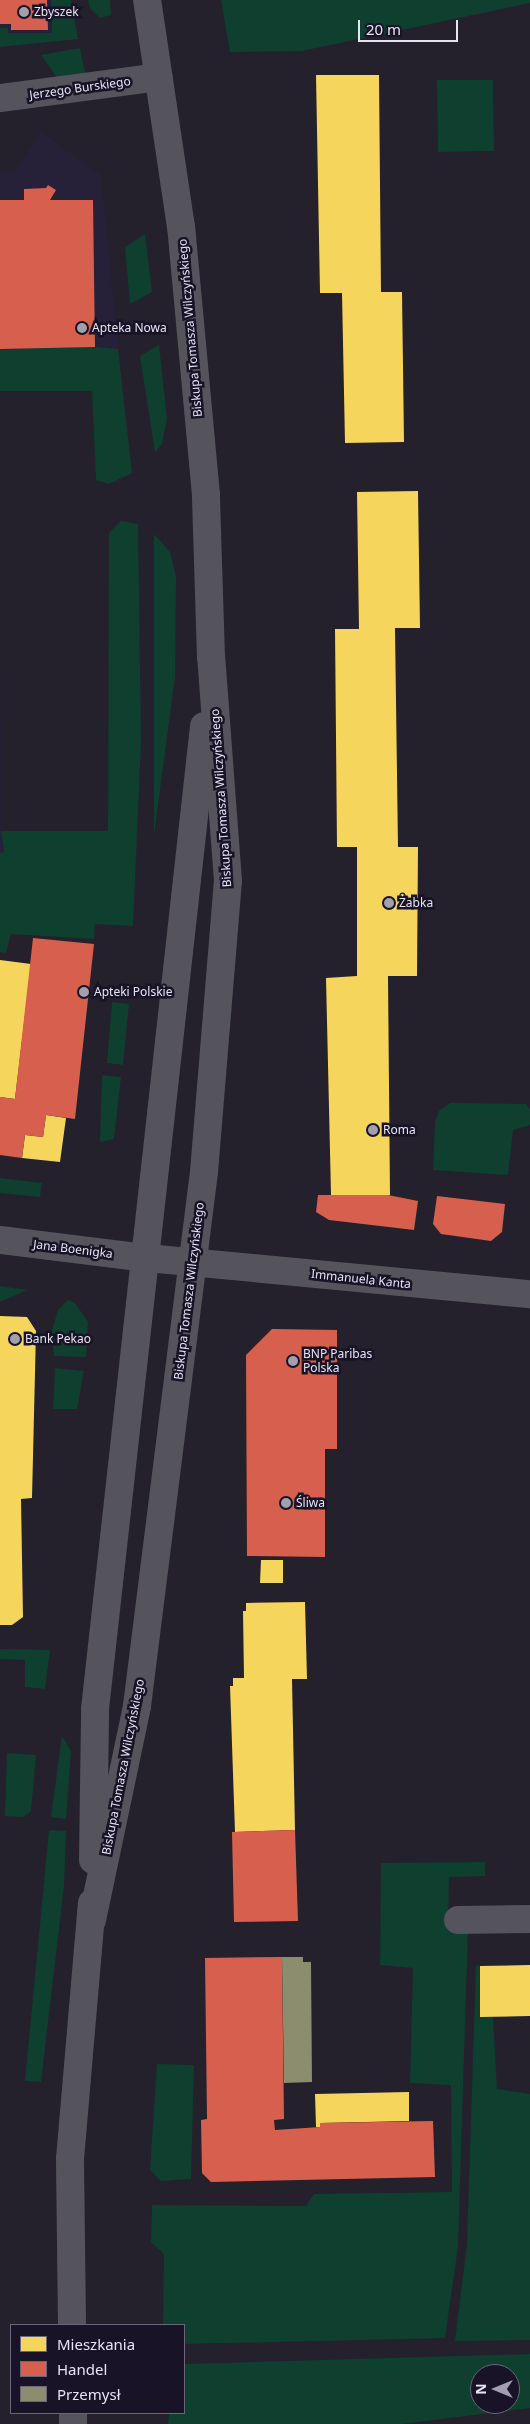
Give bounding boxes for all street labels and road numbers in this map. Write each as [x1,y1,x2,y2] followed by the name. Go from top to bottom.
[28,74,132,102] street label: Jerzego Burskiego
[175,238,205,418] street label: Biskupa Tomasza Wilczyńskiego
[208,708,234,888] street label: Biskupa Tomasza Wilczyńskiego
[171,1201,207,1381] street label: Biskupa Tomasza Wilczyńskiego
[32,1237,114,1261] street label: Jana Boenigka
[310,1267,412,1291] street label: Immanuela Kanta
[99,1678,147,1856] street label: Biskupa Tomasza Wilczyńskiego

